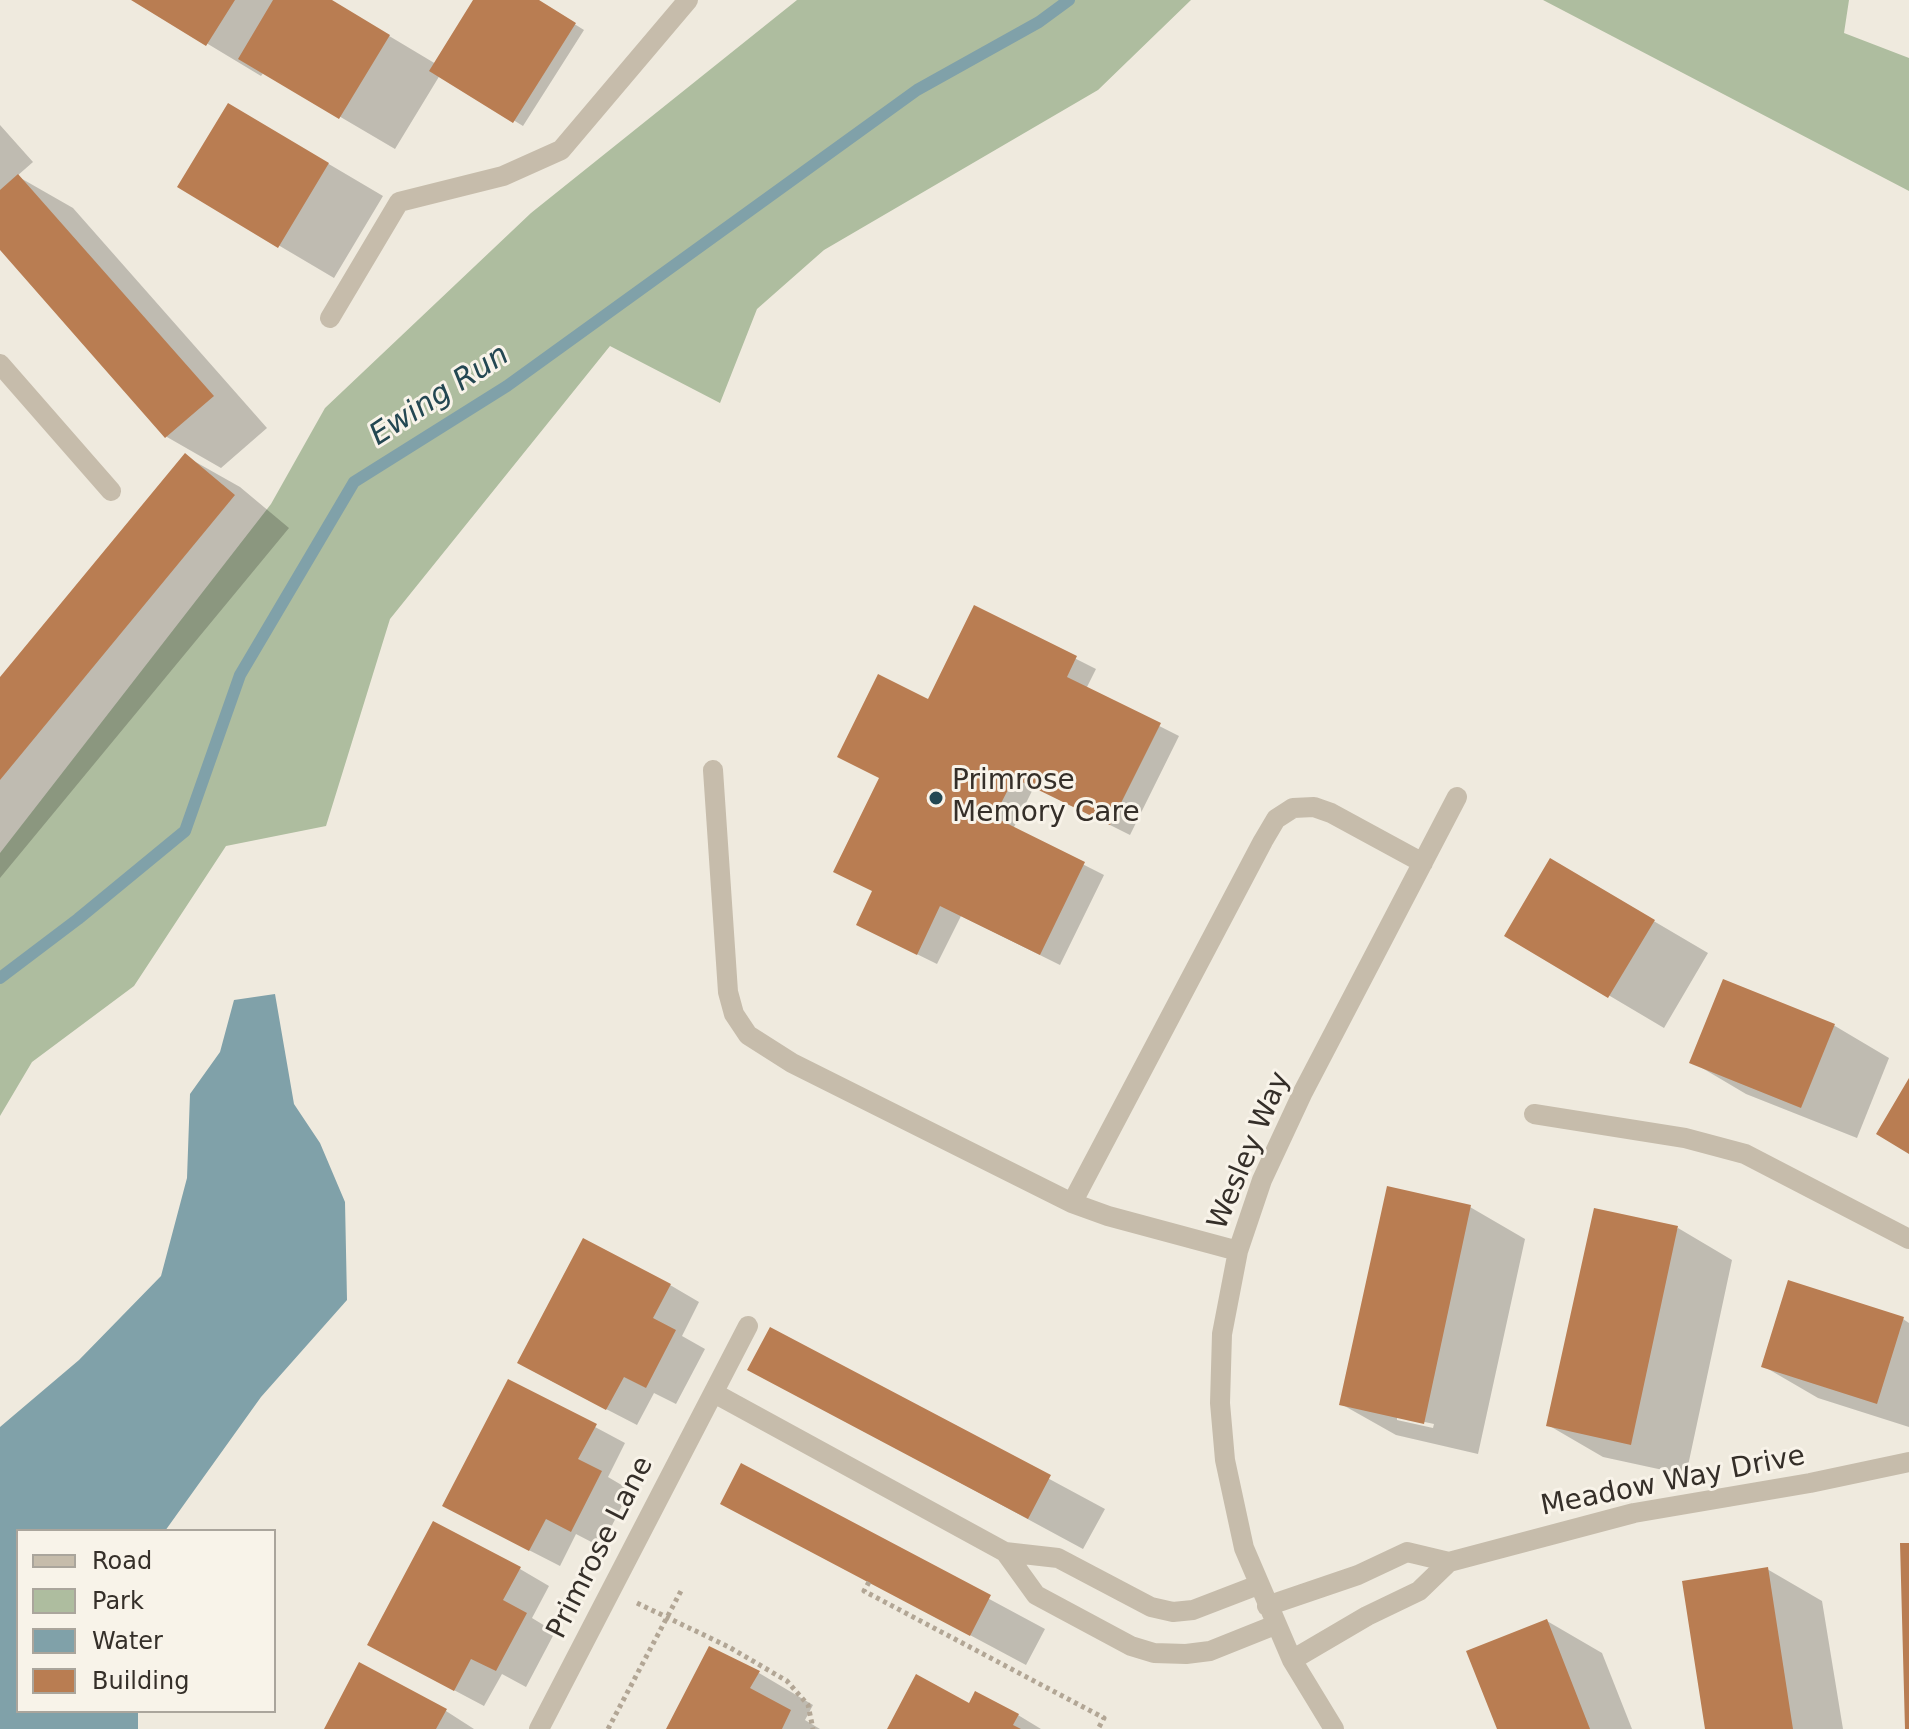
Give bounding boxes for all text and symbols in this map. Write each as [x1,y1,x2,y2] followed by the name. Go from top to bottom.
[364,338,516,454] water label: Ewing Run
[952,765,1140,831] place label: Primrose Memory Care
[927,789,945,807] marker: Primrose Memory Care
[1202,1067,1298,1235] street label: Wesley Way
[1538,1440,1808,1524] street label: Meadow Way Drive
[541,1452,661,1644] street label: Primrose Lane
[16,1529,276,1713] legend
[92,1547,152,1575] text: Road
[92,1587,144,1615] text: Park
[92,1627,163,1655] text: Water
[92,1667,189,1695] text: Building

